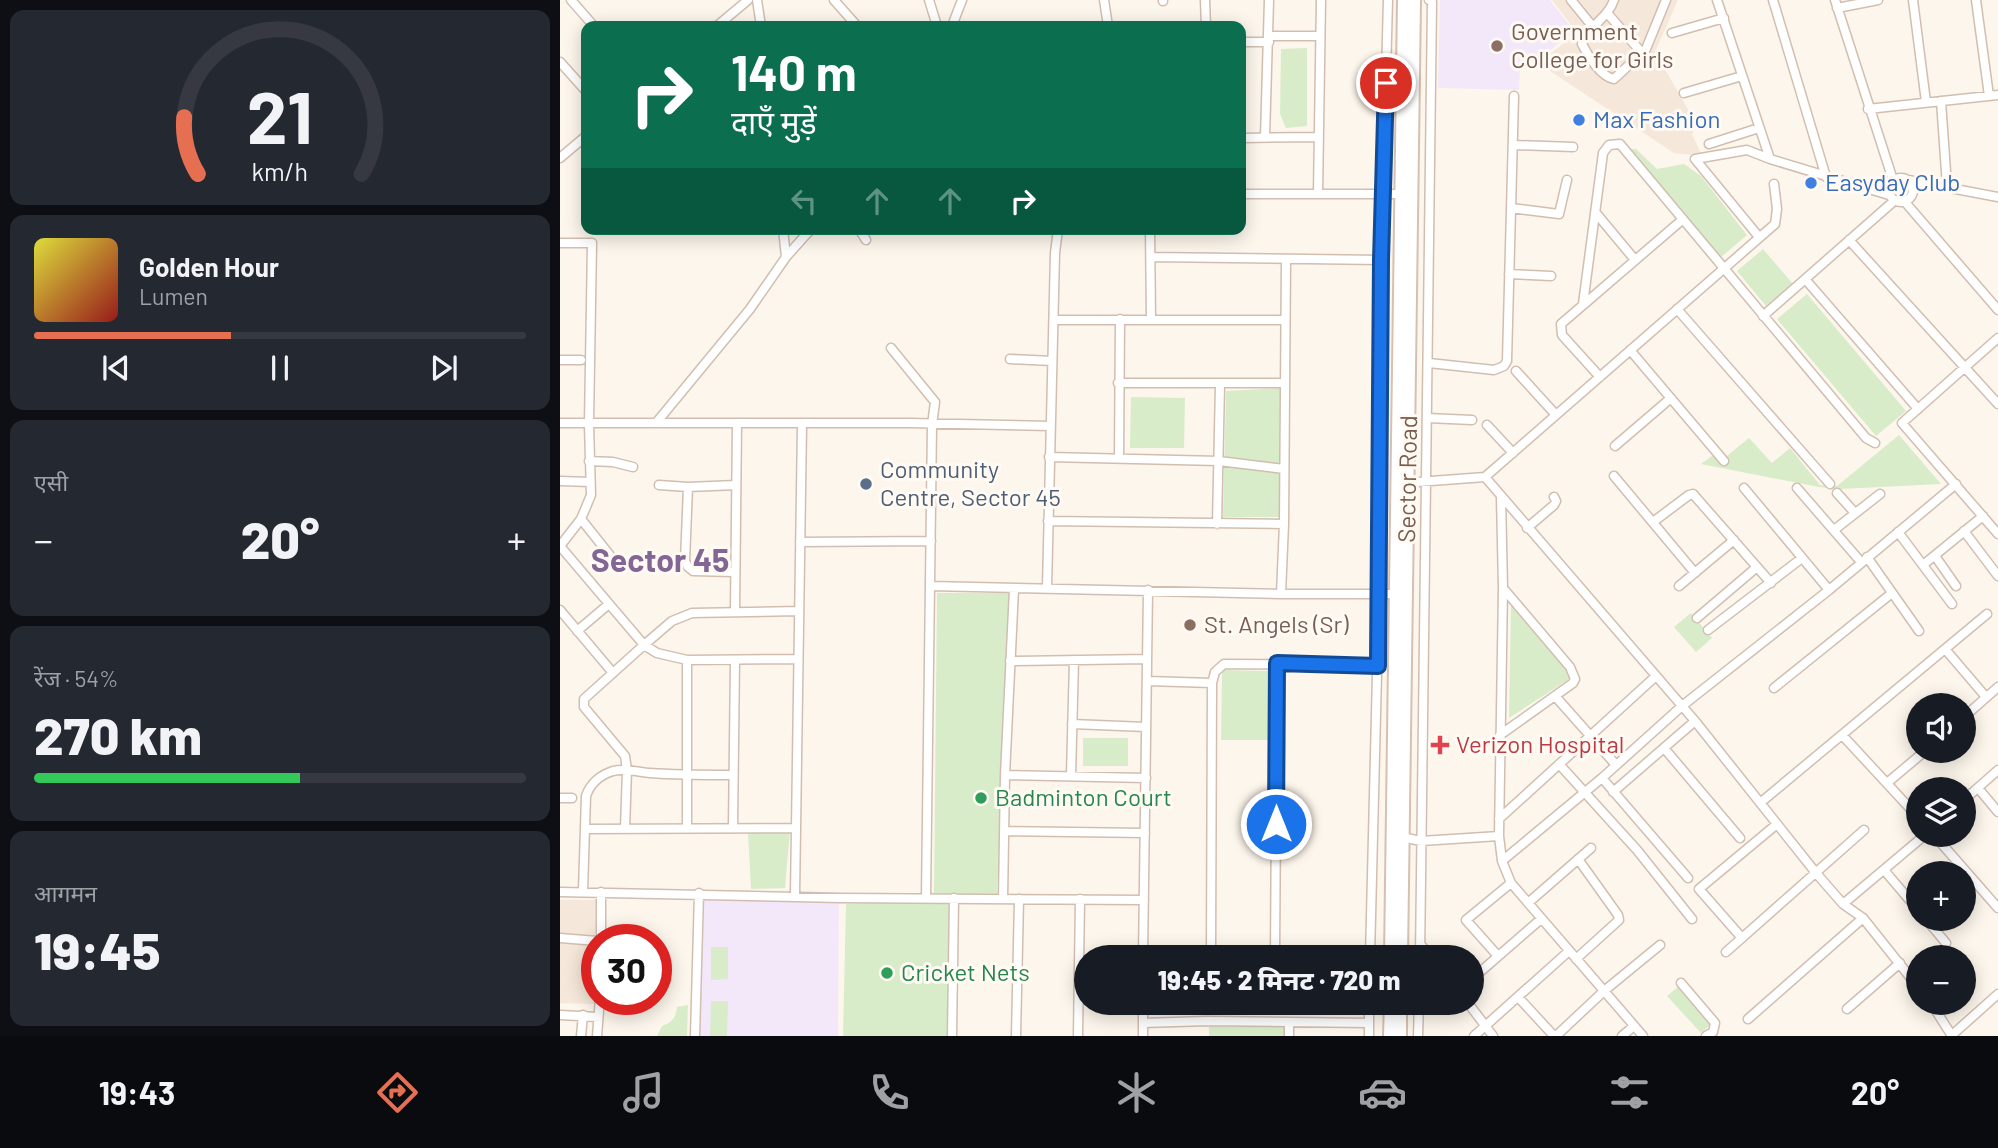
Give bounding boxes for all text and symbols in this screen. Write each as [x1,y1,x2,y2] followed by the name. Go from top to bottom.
[1511,16,1674,73] place label: Government College for Girls
[1489,38,1505,54] marker: Government College for Girls
[731,42,857,101] text: 140 m
[616,49,707,140] icon: right
[1356,53,1416,113] pin
[1367,64,1405,102] icon: arrive
[247,71,313,159] text: 21
[731,102,817,140] text: दाएँ मुड़ें
[1593,104,1720,133] place label: Max Fashion
[1571,112,1587,128] marker: Max Fashion
[252,155,308,185] text: km/h
[1825,167,1960,196] place label: Easyday Club
[1803,175,1819,191] marker: Easyday Club
[785,182,823,220] icon: left
[858,182,896,220] icon: ahead
[931,182,969,220] icon: ahead
[1004,182,1042,220] icon: right
[139,251,279,282] text: Golden Hour
[139,282,208,310] text: Lumen
[97,349,135,387] icon: previous
[261,349,299,387] icon: pause
[425,349,463,387] icon: next
[1391,415,1422,543] street label: Sector Road
[880,454,1061,511] place label: Community Centre, Sector 45
[34,468,68,496] text: एसी
[858,476,874,492] marker: Community Centre, Sector 45
[241,507,319,569] text: 20°
[34,516,53,562] text: −
[507,516,526,562] text: +
[591,540,729,578] district label: Sector 45
[1204,609,1349,638] place label: St. Angels (Sr)
[1182,617,1198,633] marker: St. Angels (Sr)
[34,664,119,692] text: रेंज · 54%
[1906,693,1976,1015] map controls
[1906,693,1976,763] button: sound
[34,703,202,765] text: 270 km
[1456,729,1624,758] place label: Verizon Hospital
[1430,735,1450,755] marker: Verizon Hospital
[1906,777,1976,847] button: layers
[995,782,1172,811] place label: Badminton Court
[1239,787,1313,861] position arrow
[973,790,989,806] marker: Badminton Court
[1906,861,1976,931] button: +
[34,879,97,907] text: आगमन
[34,918,161,980] text: 19:45
[581,924,672,1015] speed limit sign: 30
[1906,945,1976,1015] button: −
[901,957,1030,986] place label: Cricket Nets
[1158,964,1400,995] text: 19:45 · 2 मिनट · 720 m
[879,965,895,981] marker: Cricket Nets
[373,1068,422,1117] icon: directions
[619,1068,668,1117] icon: music
[865,1068,914,1117] icon: phone
[1112,1068,1161,1117] icon: climate
[1358,1068,1407,1117] icon: car
[1605,1068,1654,1117] icon: filters
[99,1073,175,1111] text: 19:43
[1851,1073,1899,1111] text: 20°

